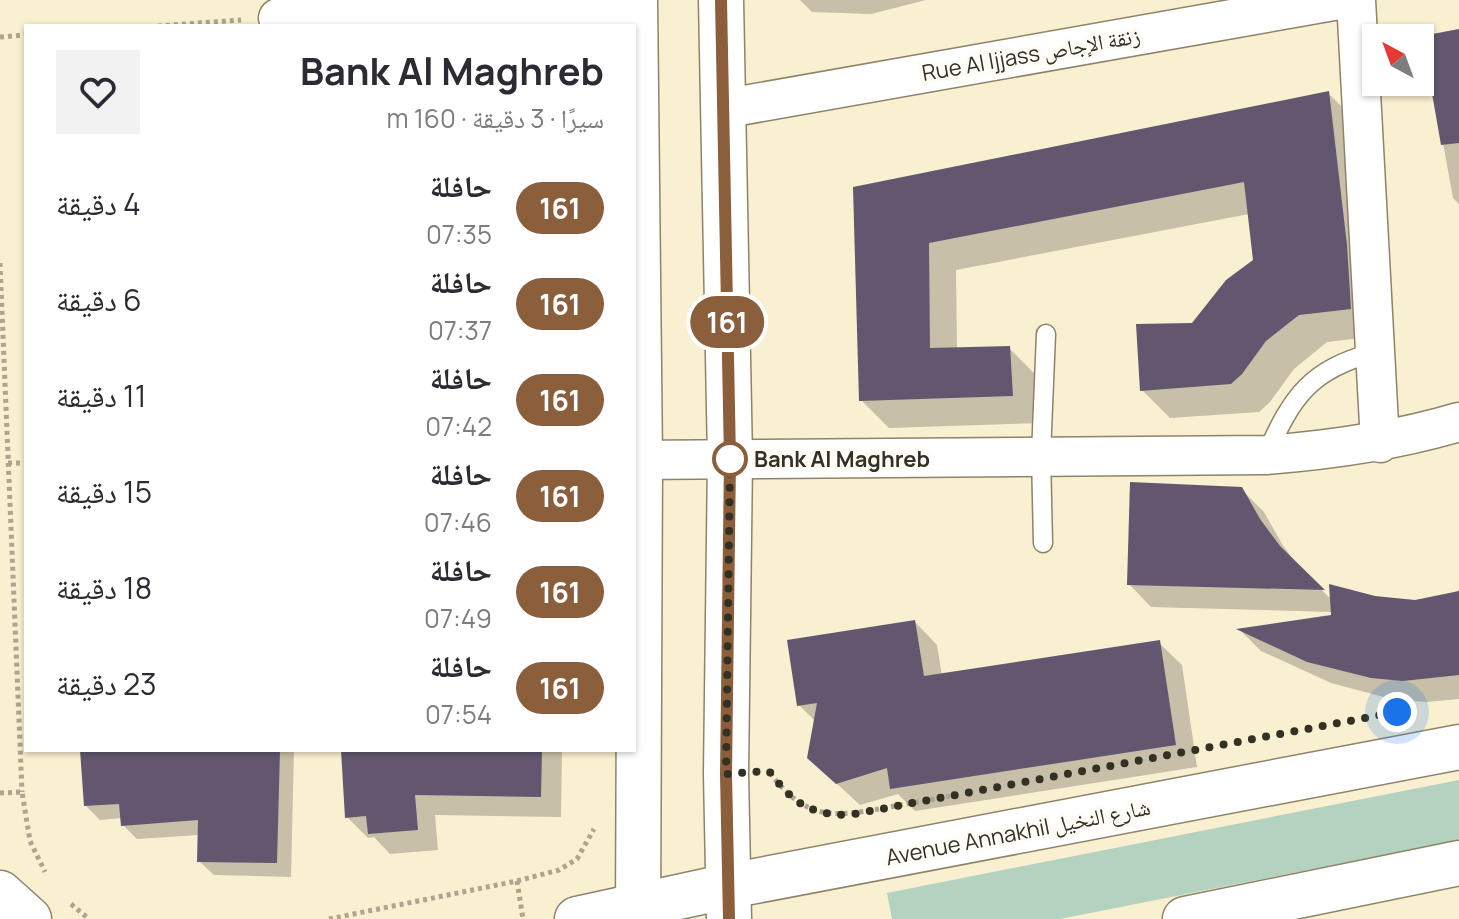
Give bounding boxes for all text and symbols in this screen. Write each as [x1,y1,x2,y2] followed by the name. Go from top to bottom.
[919,20,1143,88] street label: Rue Al Ijjass زنقة الإجاص
[1362,24,1434,96] north arrow
[1362,24,1434,96] map controls
[300,44,604,96] text: Bank Al Maghreb
[56,50,140,134] button: heart
[386,100,604,136] text: سيرًا · 3 دقيقة · 160 m
[430,165,492,206] text: حافلة
[56,183,141,224] text: 4 دقيقة
[539,189,581,227] text: 161
[426,216,492,252] text: 07:35
[430,261,492,302] text: حافلة
[56,279,142,320] text: 6 دقيقة
[539,285,581,323] text: 161
[681,296,773,348] line badge: 161
[706,303,748,341] text: 161
[428,312,492,348] text: 07:37
[430,357,492,398] text: حافلة
[56,375,146,416] text: 11 دقيقة
[539,381,581,419] text: 161
[425,408,492,444] text: 07:42
[713,442,747,476] marker: Bank Al Maghreb
[754,444,930,474] place label: Bank Al Maghreb
[430,453,492,494] text: حافلة
[56,471,152,512] text: 15 دقيقة
[539,477,581,515] text: 161
[424,504,492,540] text: 07:46
[430,549,492,590] text: حافلة
[56,567,152,608] text: 18 دقيقة
[539,573,581,611] text: 161
[424,600,492,636] text: 07:49
[430,645,492,686] text: حافلة
[56,663,157,704] text: 23 دقيقة
[539,669,581,707] text: 161
[1377,692,1417,732] your location
[425,696,492,732] text: 07:54
[883,792,1153,872] street label: Avenue Annakhil شارع النخيل

